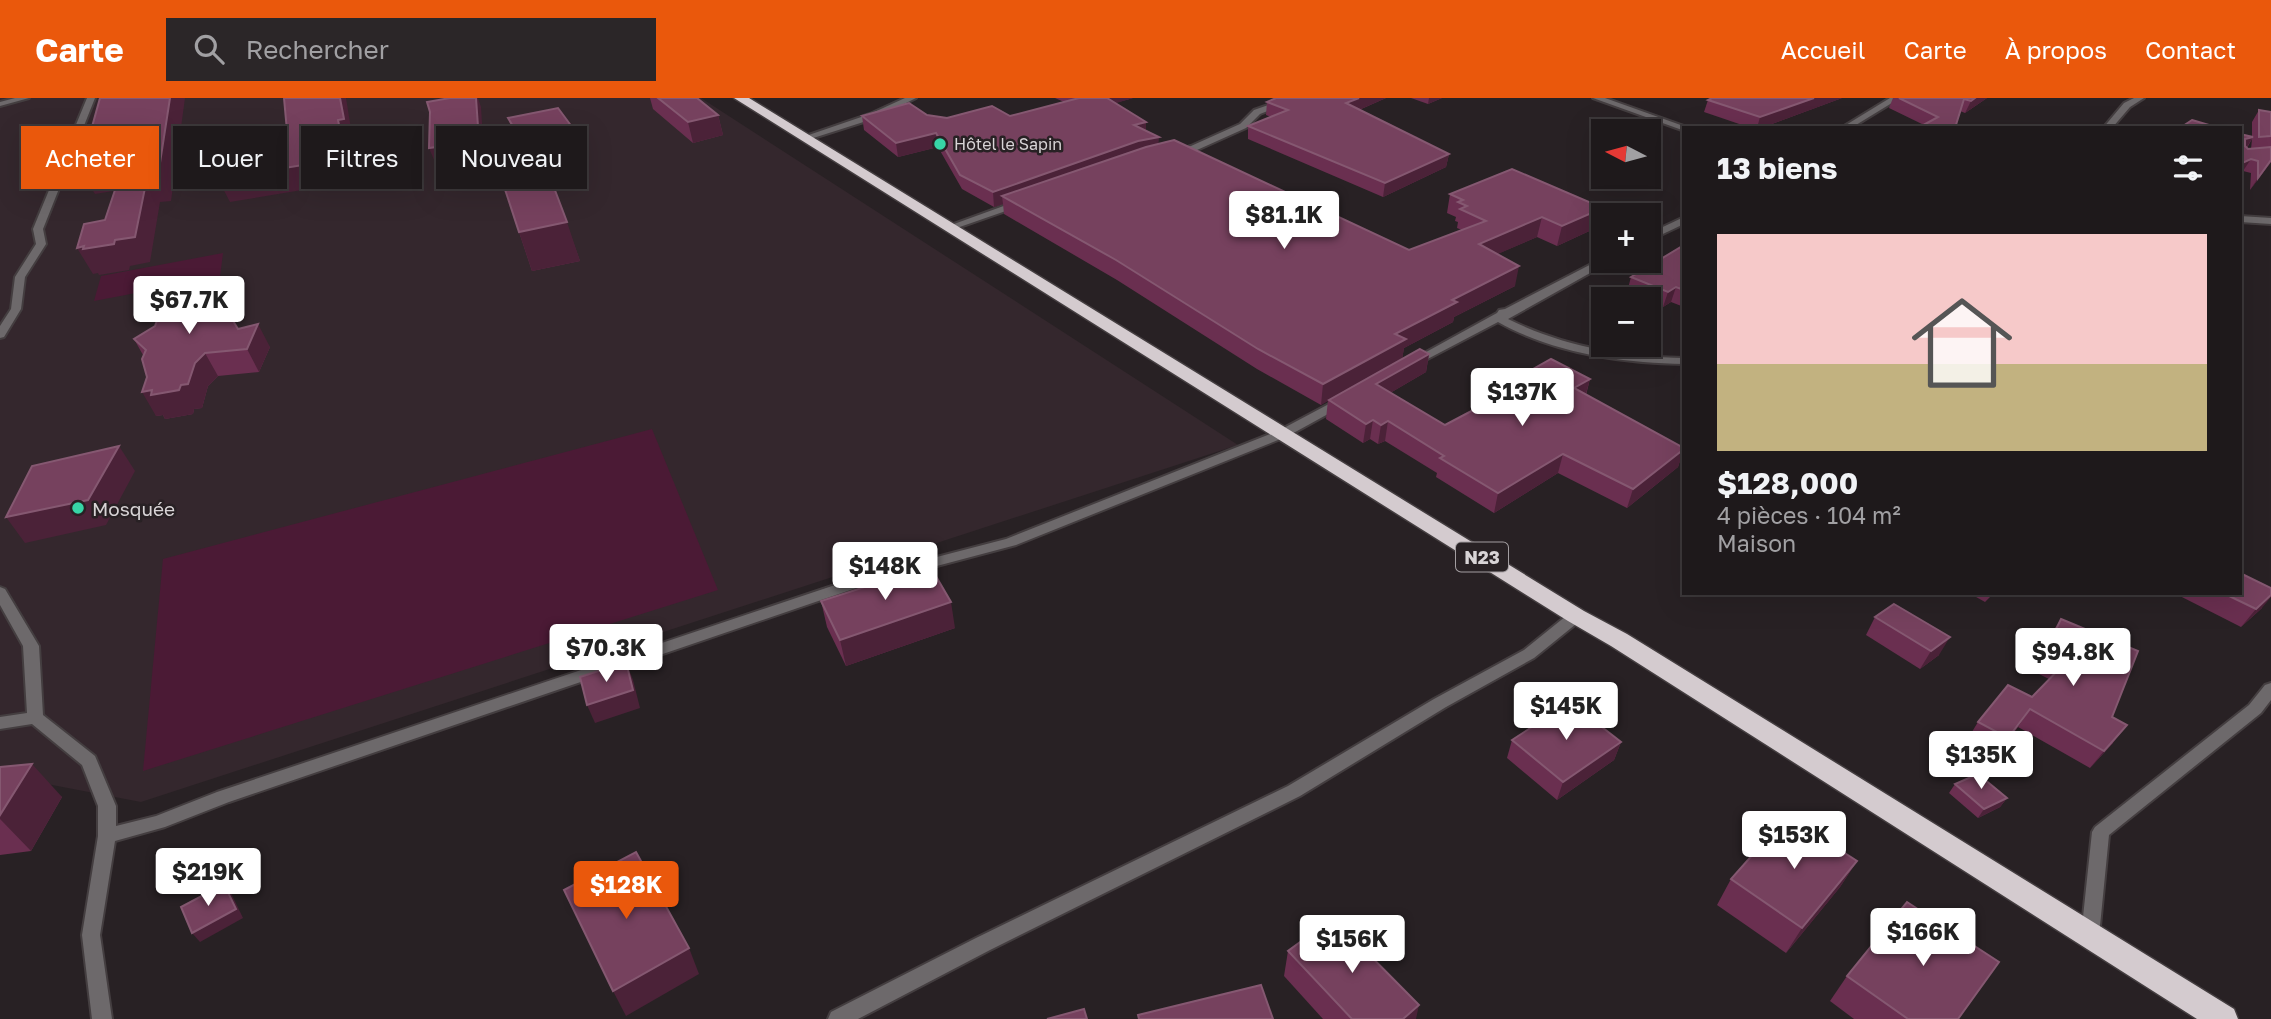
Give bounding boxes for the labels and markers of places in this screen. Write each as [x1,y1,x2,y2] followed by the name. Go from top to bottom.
[954,134,1062,154] place label: Hôtel le Sapin
[932,136,948,152] marker: Hôtel le Sapin
[1227,192,1341,251] pin: $81.1K
[132,276,246,336] pin: $67.7K
[1473,368,1571,428] pin: $137K
[92,497,175,520] place label: Mosquée
[70,500,86,516] marker: Mosquée
[836,542,934,602] pin: $148K
[549,624,663,684] pin: $70.3K
[2016,628,2130,688] pin: $94.8K
[1517,682,1615,742] pin: $145K
[1932,732,2030,791] pin: $135K
[1745,812,1843,871] pin: $153K
[159,848,257,908] pin: $219K
[577,862,675,921] pin: $128K
[1874,908,1972,968] pin: $166K
[1303,916,1401,975] pin: $156K

